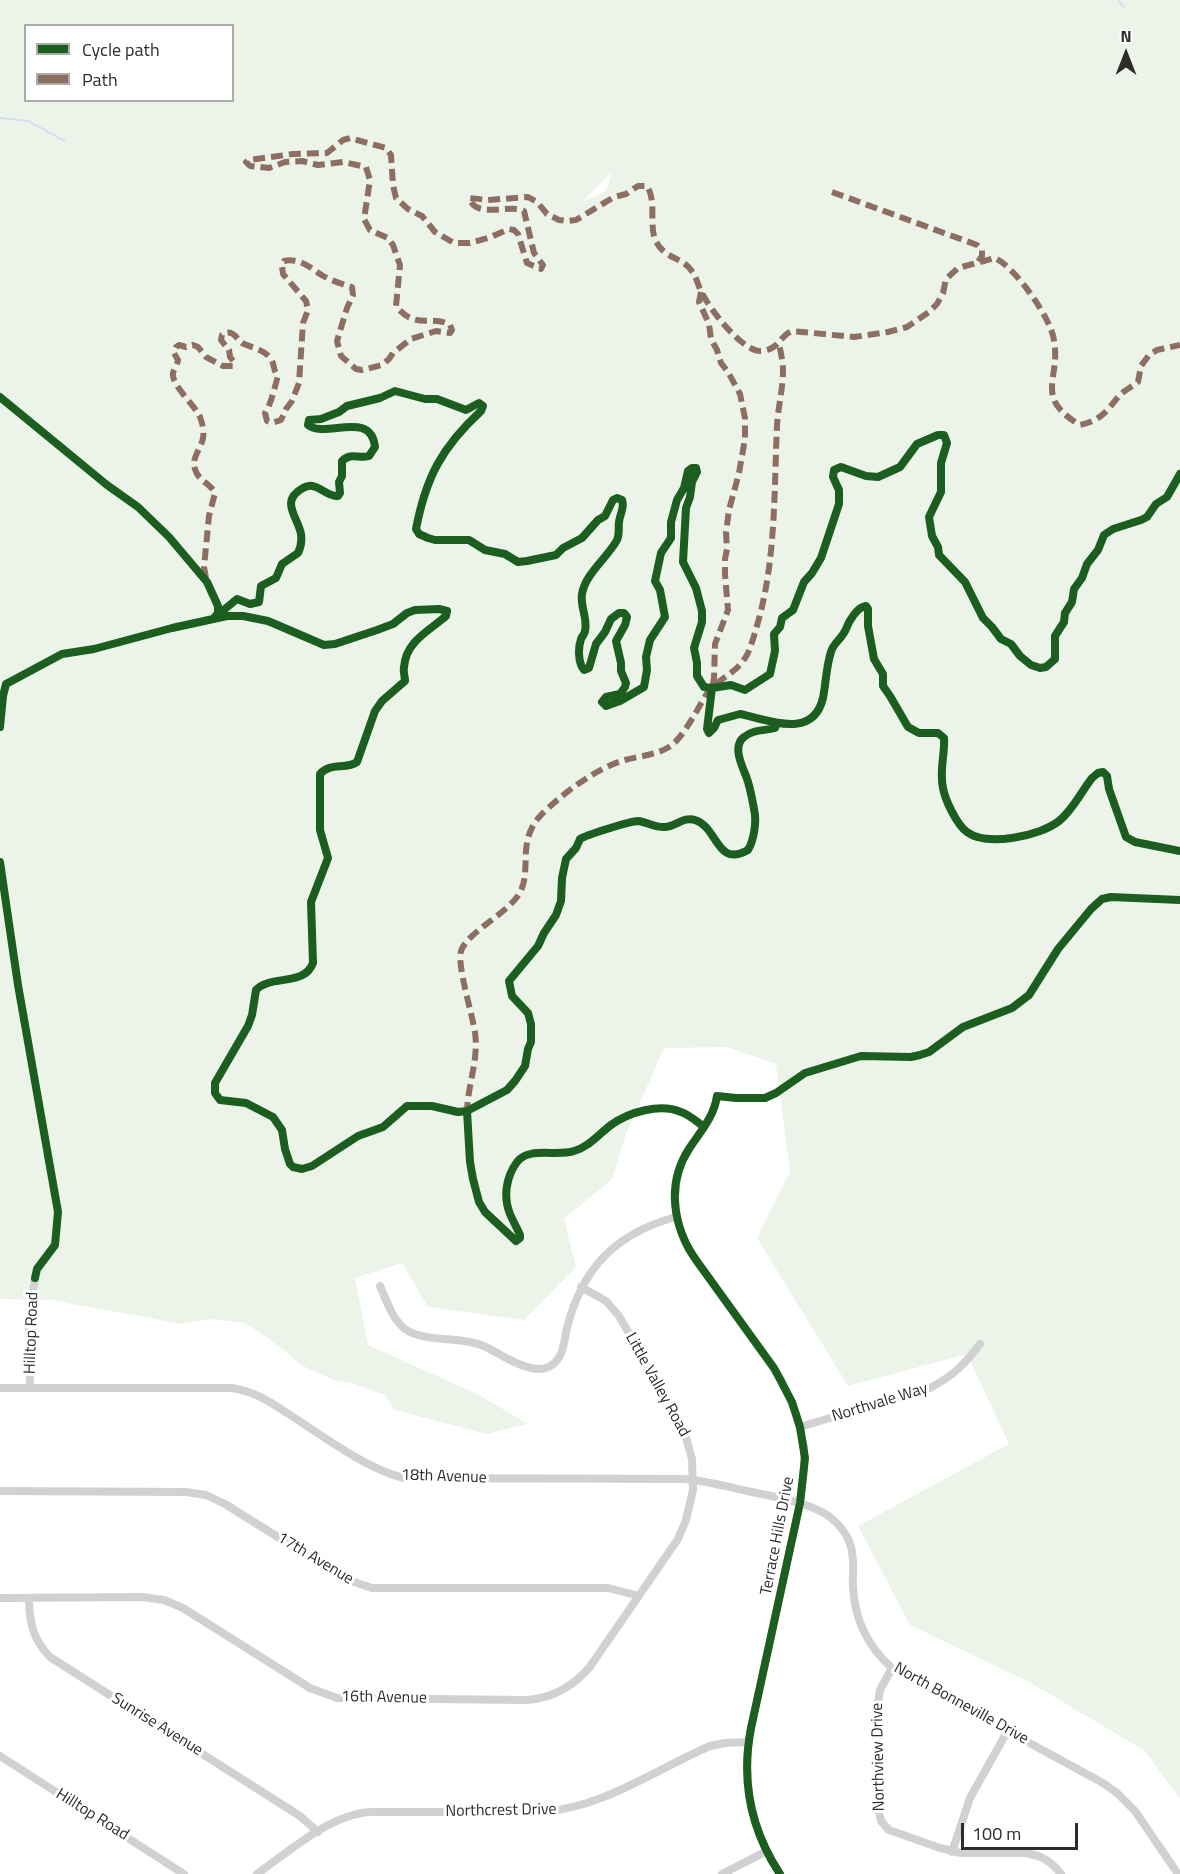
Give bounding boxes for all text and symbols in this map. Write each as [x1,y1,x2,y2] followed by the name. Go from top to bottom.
[24,24,234,102] legend
[1096,24,1156,84] north arrow
[1120,24,1132,48] text: N
[82,36,160,63] text: Cycle path
[82,66,118,93] text: Path
[21,1292,43,1374] street label: Hilltop Road
[621,1330,693,1440] street label: Little Valley Road
[830,1379,930,1427] street label: Northvale Way
[401,1466,487,1488] street label: 18th Avenue
[757,1475,799,1597] street label: Terrace Hills Drive
[273,1529,357,1589] street label: 17th Avenue
[890,1659,1032,1749] street label: North Bonneville Drive
[341,1688,427,1708] street label: 16th Avenue
[108,1689,206,1761] street label: Sunrise Avenue
[868,1702,890,1812] street label: Northview Drive
[52,1785,132,1845] street label: Hilltop Road
[445,1800,557,1822] street label: Northcrest Drive
[964,1811,1081,1849] scale bar
[972,1820,1021,1847] text: 100 m

